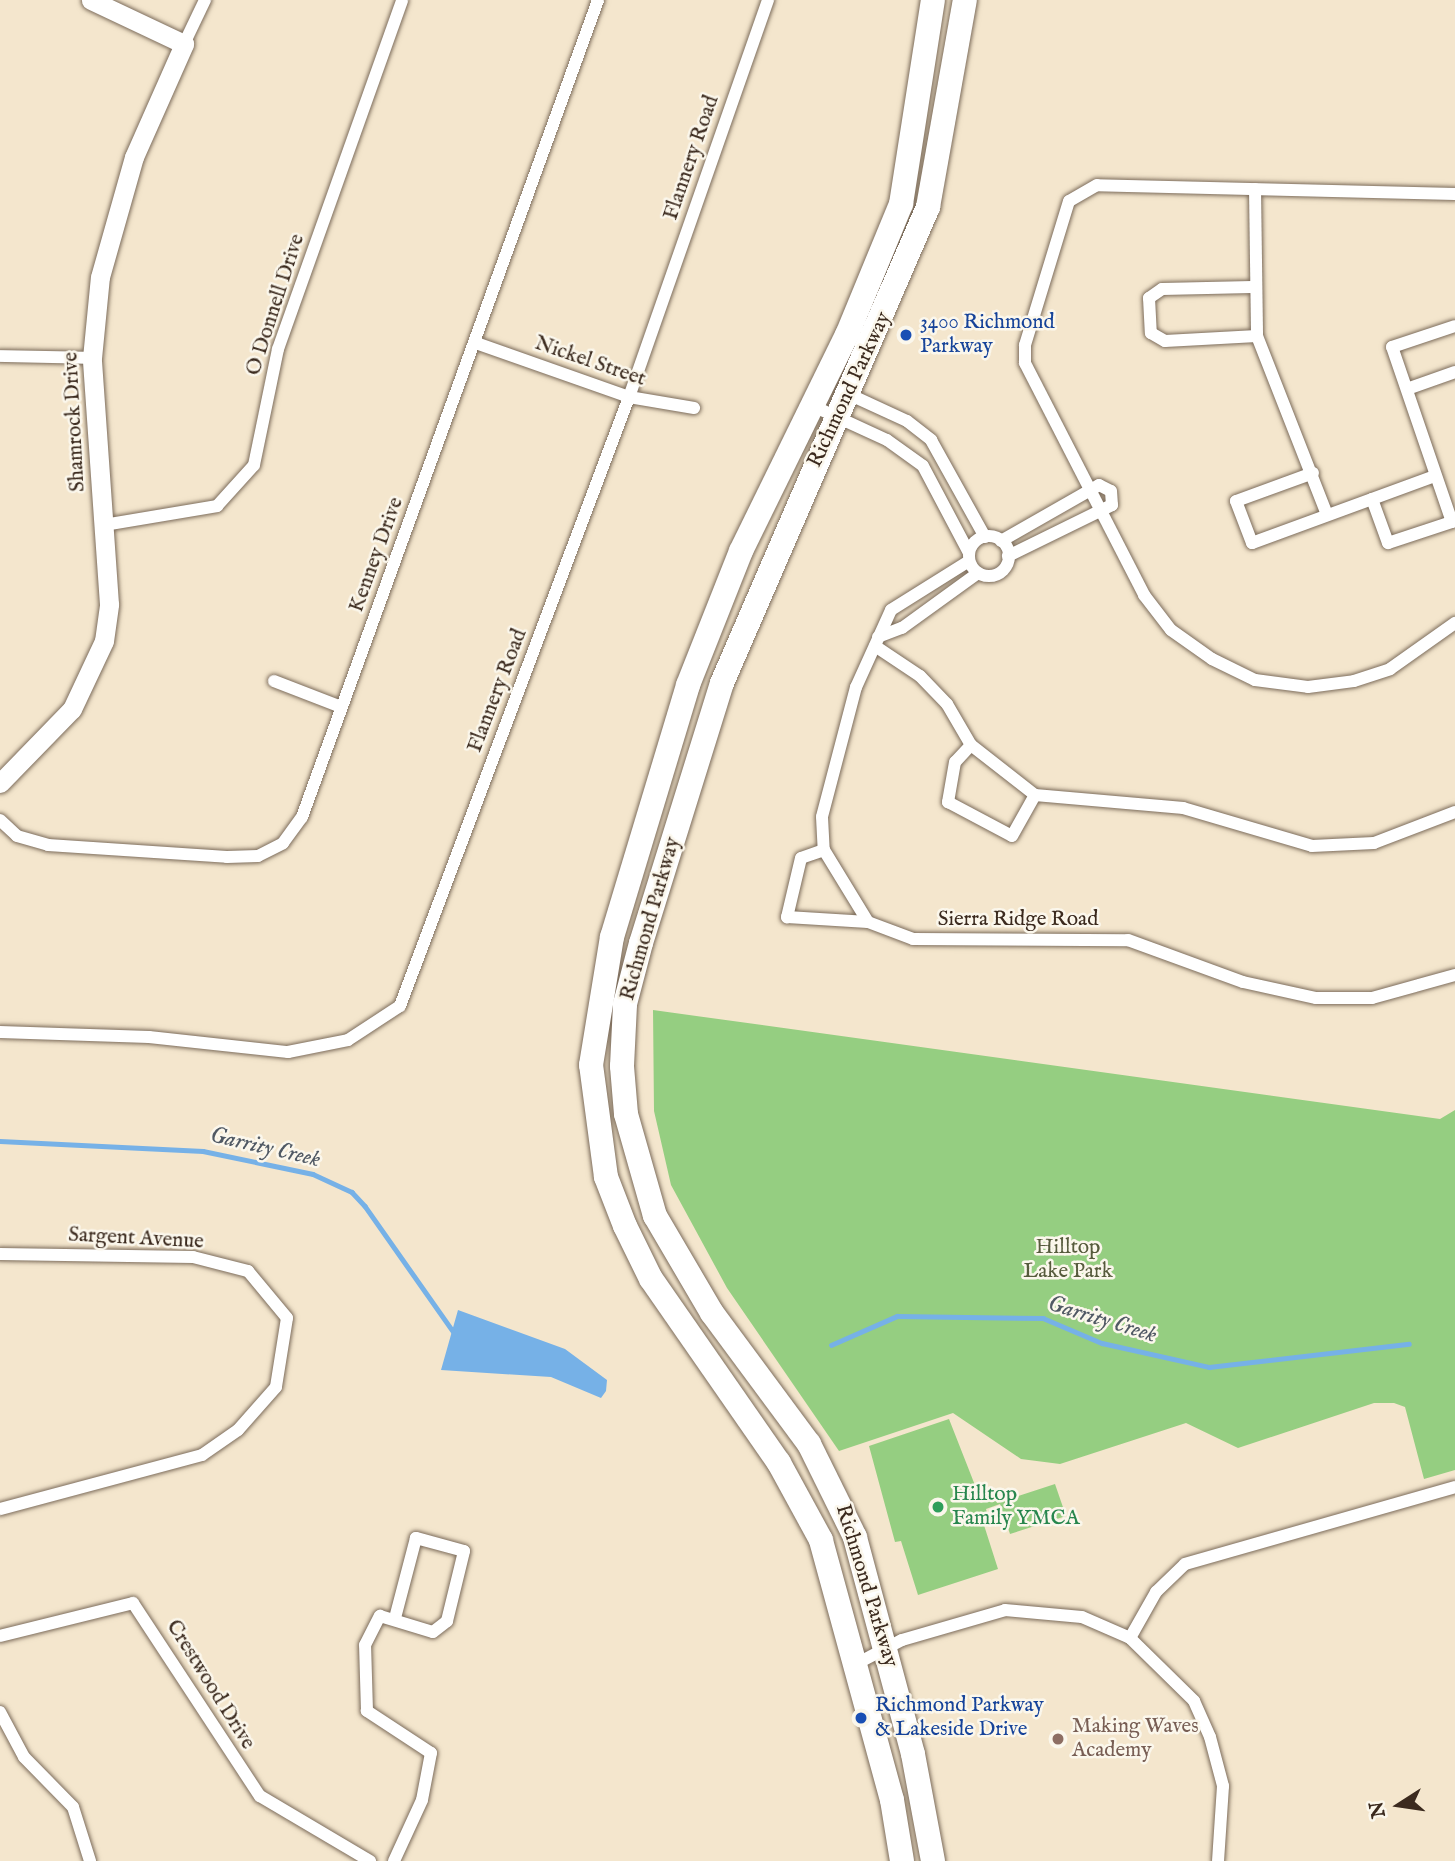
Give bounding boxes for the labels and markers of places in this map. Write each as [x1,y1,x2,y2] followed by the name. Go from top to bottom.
[920,310,1055,360] place label: 3400 Richmond Parkway
[898,327,914,343] marker: 3400 Richmond Parkway
[952,1482,1080,1532] place label: Hilltop Family YMCA
[930,1499,946,1515] marker: Hilltop Family YMCA
[875,1693,1044,1743] place label: Richmond Parkway & Lakeside Drive
[853,1710,869,1726] marker: Richmond Parkway & Lakeside Drive
[1072,1714,1199,1764] place label: Making Waves Academy
[1050,1731,1066,1747] marker: Making Waves Academy

